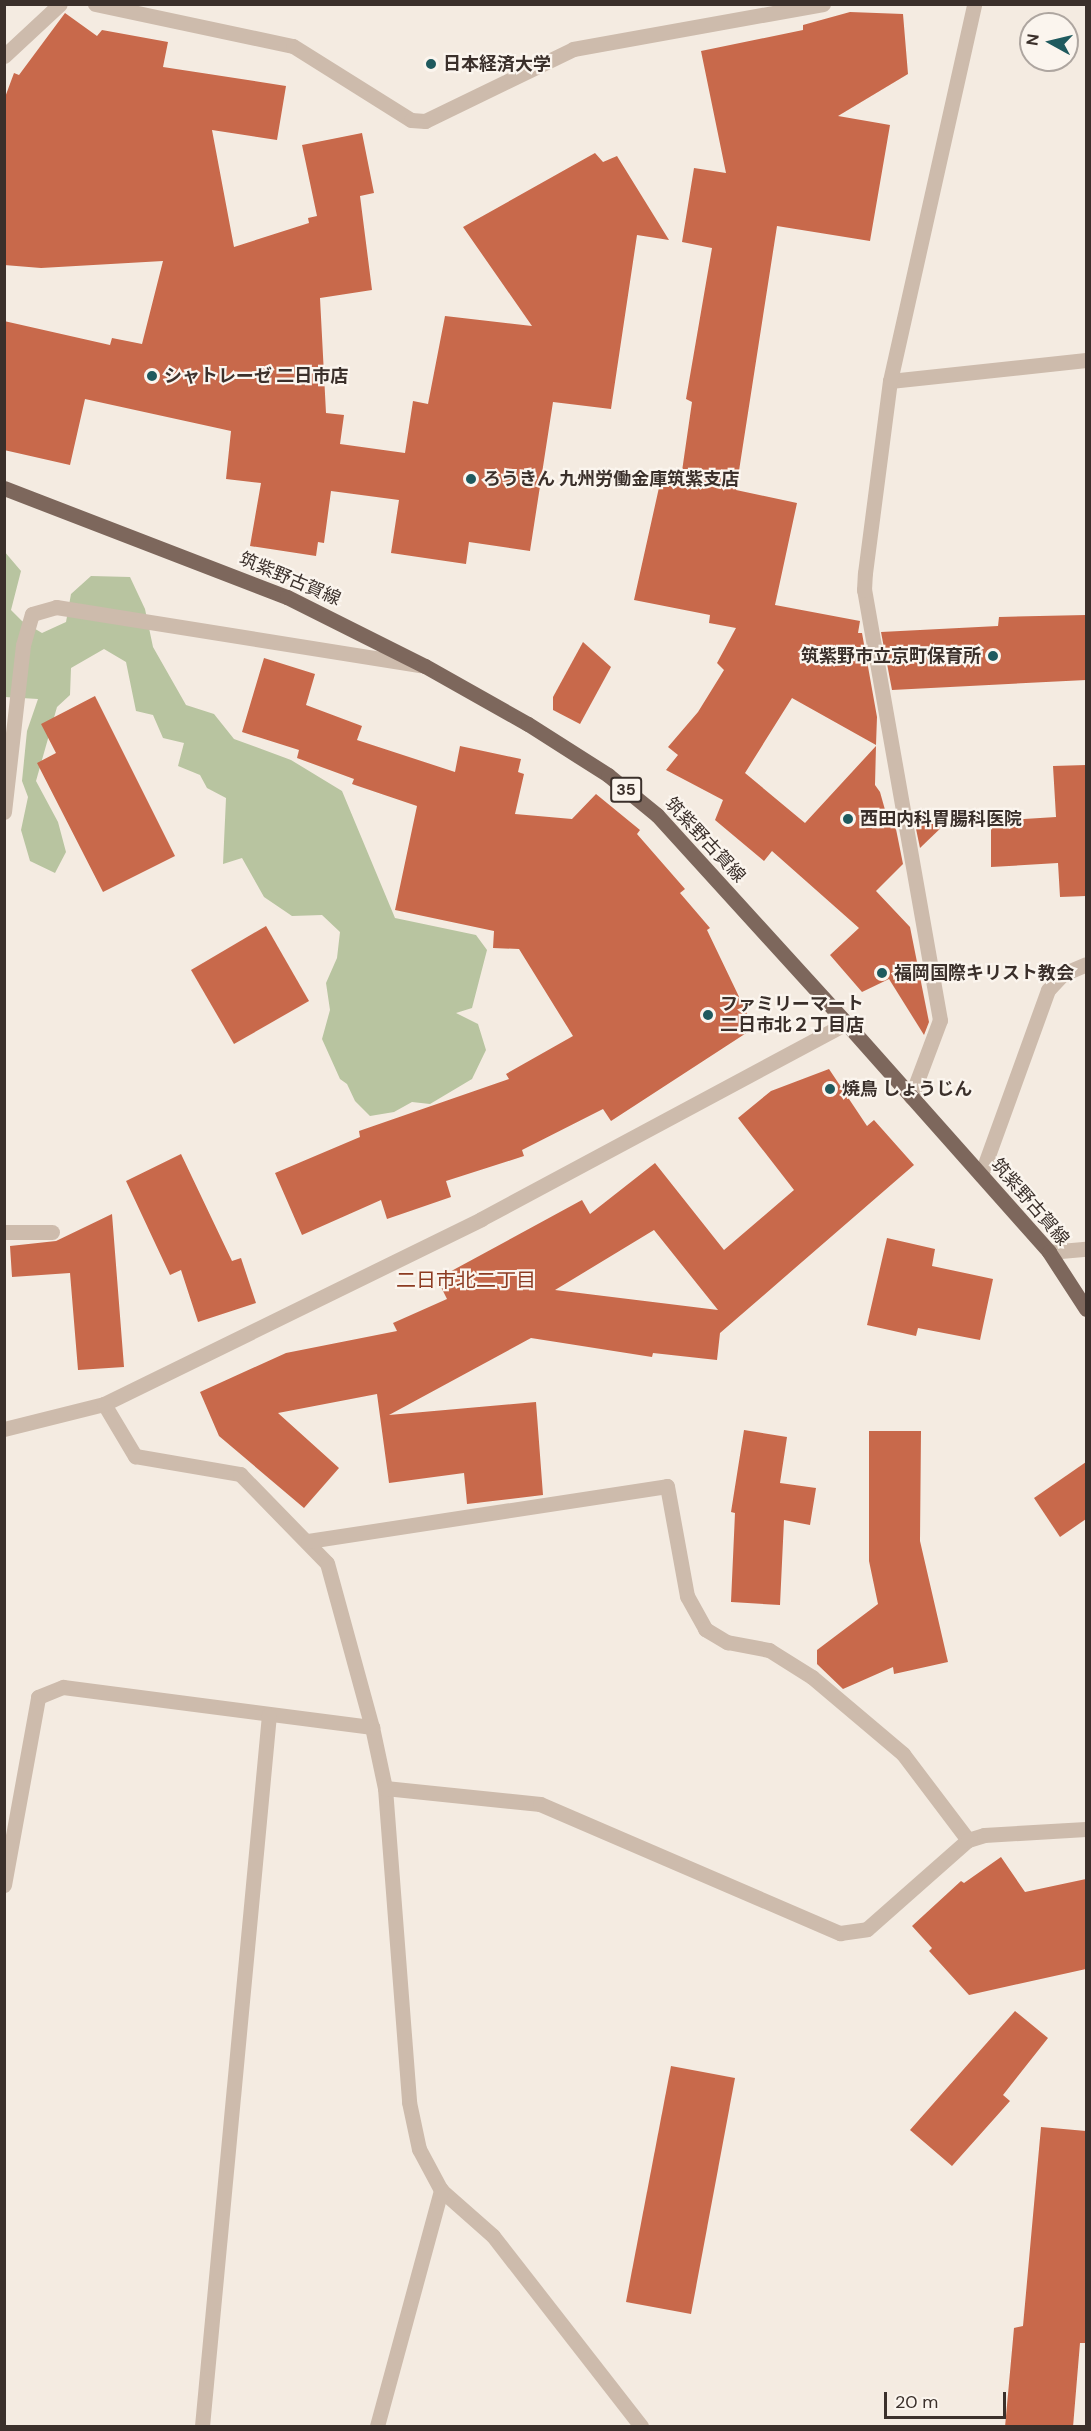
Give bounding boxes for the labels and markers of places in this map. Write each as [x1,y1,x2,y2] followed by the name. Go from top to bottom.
[443,53,551,75] place label: 日本経済大学
[424,57,438,71] marker: 日本経済大学
[164,365,348,387] place label: シャトレーゼ 二日市店
[145,369,159,383] marker: シャトレーゼ 二日市店
[483,468,739,490] place label: ろうきん 九州労働金庫筑紫支店
[464,472,478,486] marker: ろうきん 九州労働金庫筑紫支店
[801,645,981,667] place label: 筑紫野市立京町保育所
[986,649,1000,663] marker: 筑紫野市立京町保育所
[860,808,1022,830] place label: 西田内科胃腸科医院
[841,812,855,826] marker: 西田内科胃腸科医院
[894,962,1074,984] place label: 福岡国際キリスト教会
[875,966,889,980] marker: 福岡国際キリスト教会
[720,994,864,1036] place label: ファミリーマート 二日市北２丁目店
[701,1008,715,1022] marker: ファミリーマート 二日市北２丁目店
[842,1078,972,1100] place label: 焼鳥 しょうじん
[823,1082,837,1096] marker: 焼鳥 しょうじん

